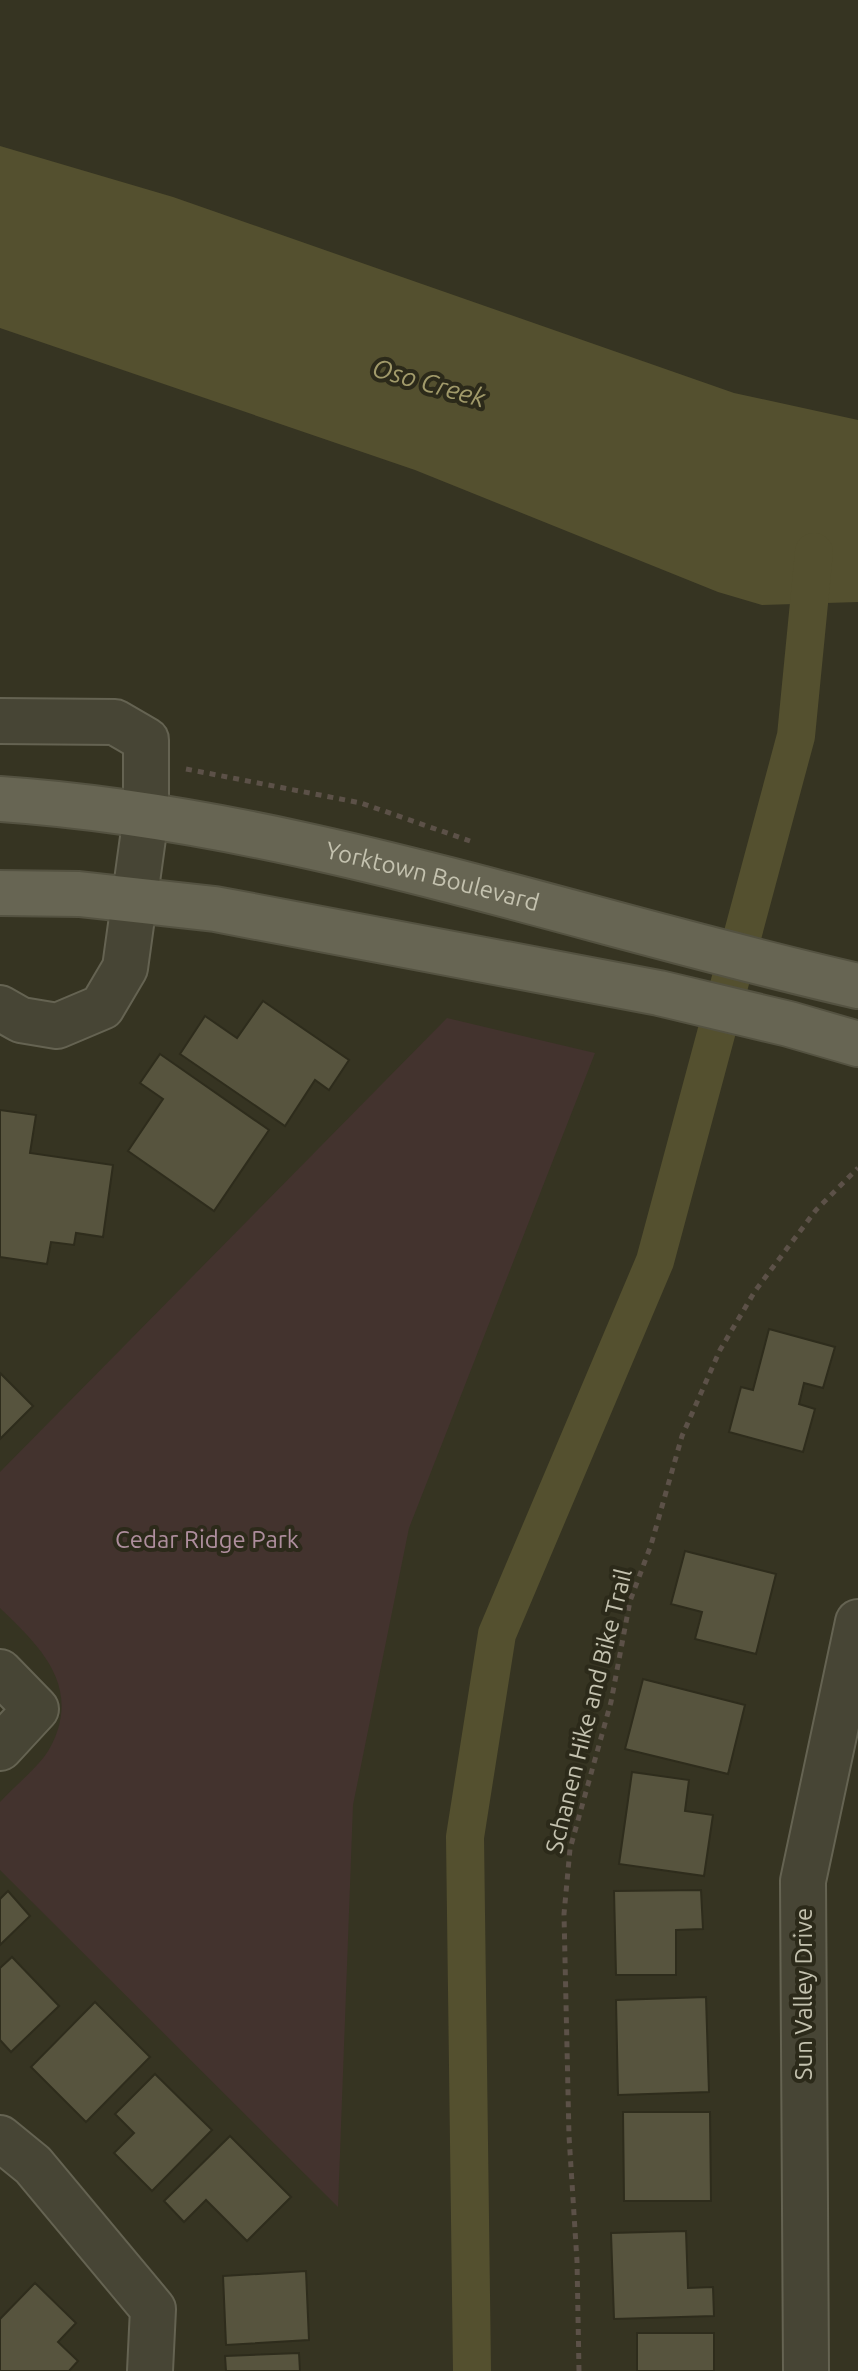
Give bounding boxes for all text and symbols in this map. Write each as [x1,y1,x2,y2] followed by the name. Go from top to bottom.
[369,353,490,413] water label: Oso Creek
[323,836,542,916] street label: Yorktown Boulevard
[115,1526,299,1553] park label: Cedar Ridge Park
[540,1566,637,1856] street label: Schanen Hike and Bike Trail
[790,1908,817,2080] street label: Sun Valley Drive

